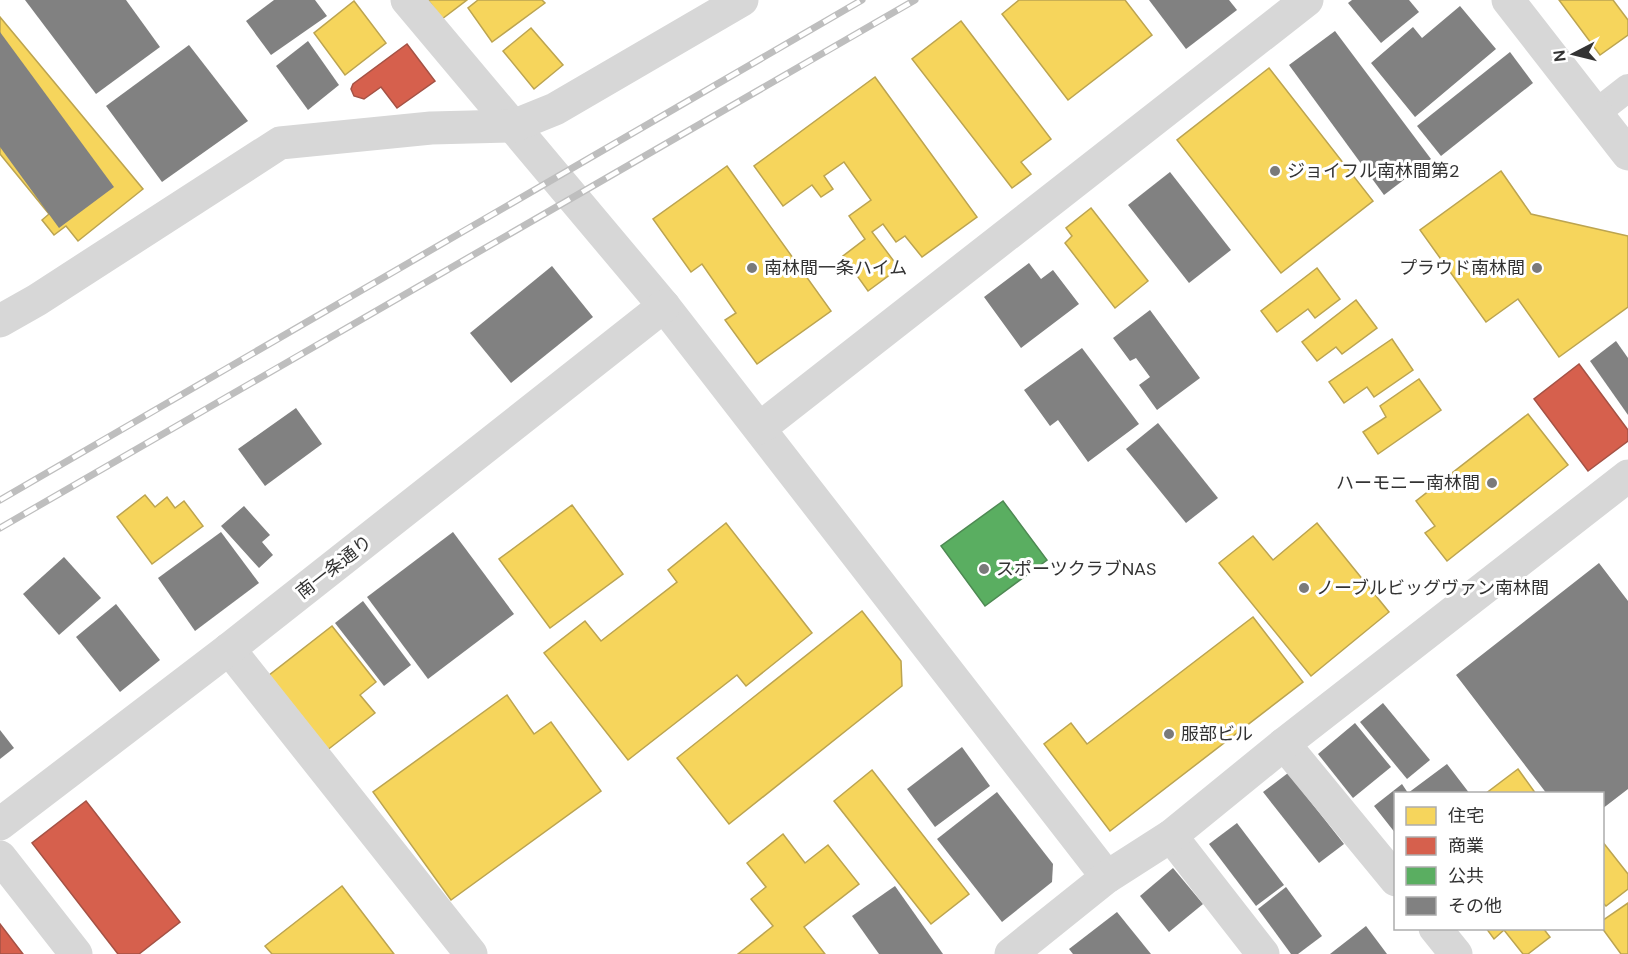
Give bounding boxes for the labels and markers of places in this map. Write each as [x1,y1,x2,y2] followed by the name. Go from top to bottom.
[1287,159,1459,183] place label: ジョイフル南林間第2
[1268,164,1282,178] marker: ジョイフル南林間第2
[764,256,907,280] place label: 南林間一条ハイム
[1399,256,1525,280] place label: プラウド南林間
[745,261,759,275] marker: 南林間一条ハイム
[1530,261,1544,275] marker: プラウド南林間
[1336,471,1480,495] place label: ハーモニー南林間
[1485,476,1499,490] marker: ハーモニー南林間
[996,557,1156,581] place label: スポーツクラブNAS
[977,562,991,576] marker: スポーツクラブNAS
[1316,576,1549,600] place label: ノーブルビッグヴァン南林間
[1297,581,1311,595] marker: ノーブルビッグヴァン南林間
[1181,722,1253,746] place label: 服部ビル
[1162,727,1176,741] marker: 服部ビル

